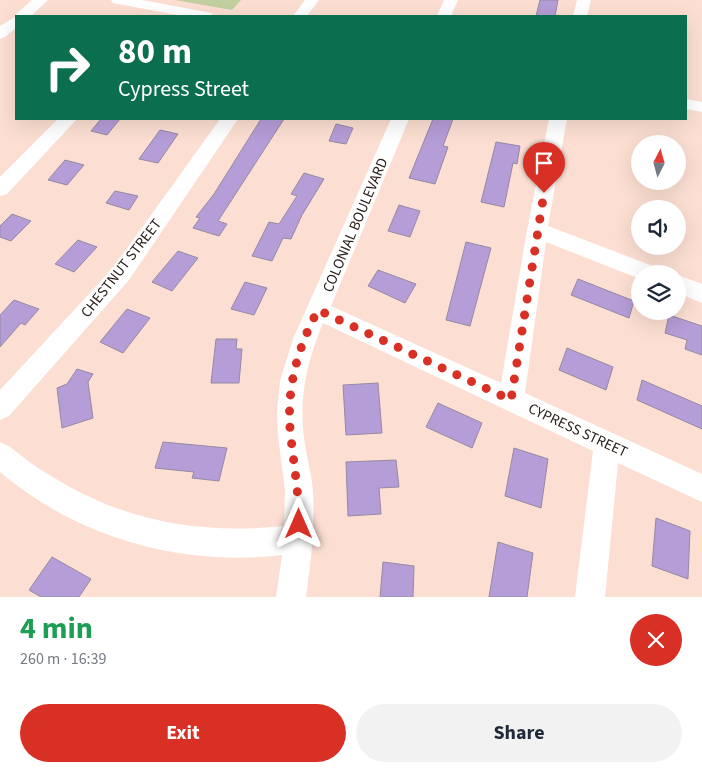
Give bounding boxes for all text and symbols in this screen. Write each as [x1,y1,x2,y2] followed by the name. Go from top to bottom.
[118,27,192,77] text: 80 m
[35,35,100,100] icon: right
[118,73,249,105] text: Cypress Street
[631,135,686,190] north arrow
[631,135,686,320] map controls
[523,142,565,193] pin
[530,149,558,177] icon: arrive
[318,155,393,296] street label: COLONIAL BOULEVARD
[631,200,686,255] button: sound
[76,214,167,322] street label: CHESTNUT STREET
[631,265,686,320] button: layers
[525,398,631,463] street label: CYPRESS STREET
[272,497,324,549] position arrow
[20,607,93,650] text: 4 min
[630,614,682,666] button: close
[20,648,107,670] text: 260 m · 16:39
[20,704,346,762] button: Exit
[356,704,682,762] button: Share

